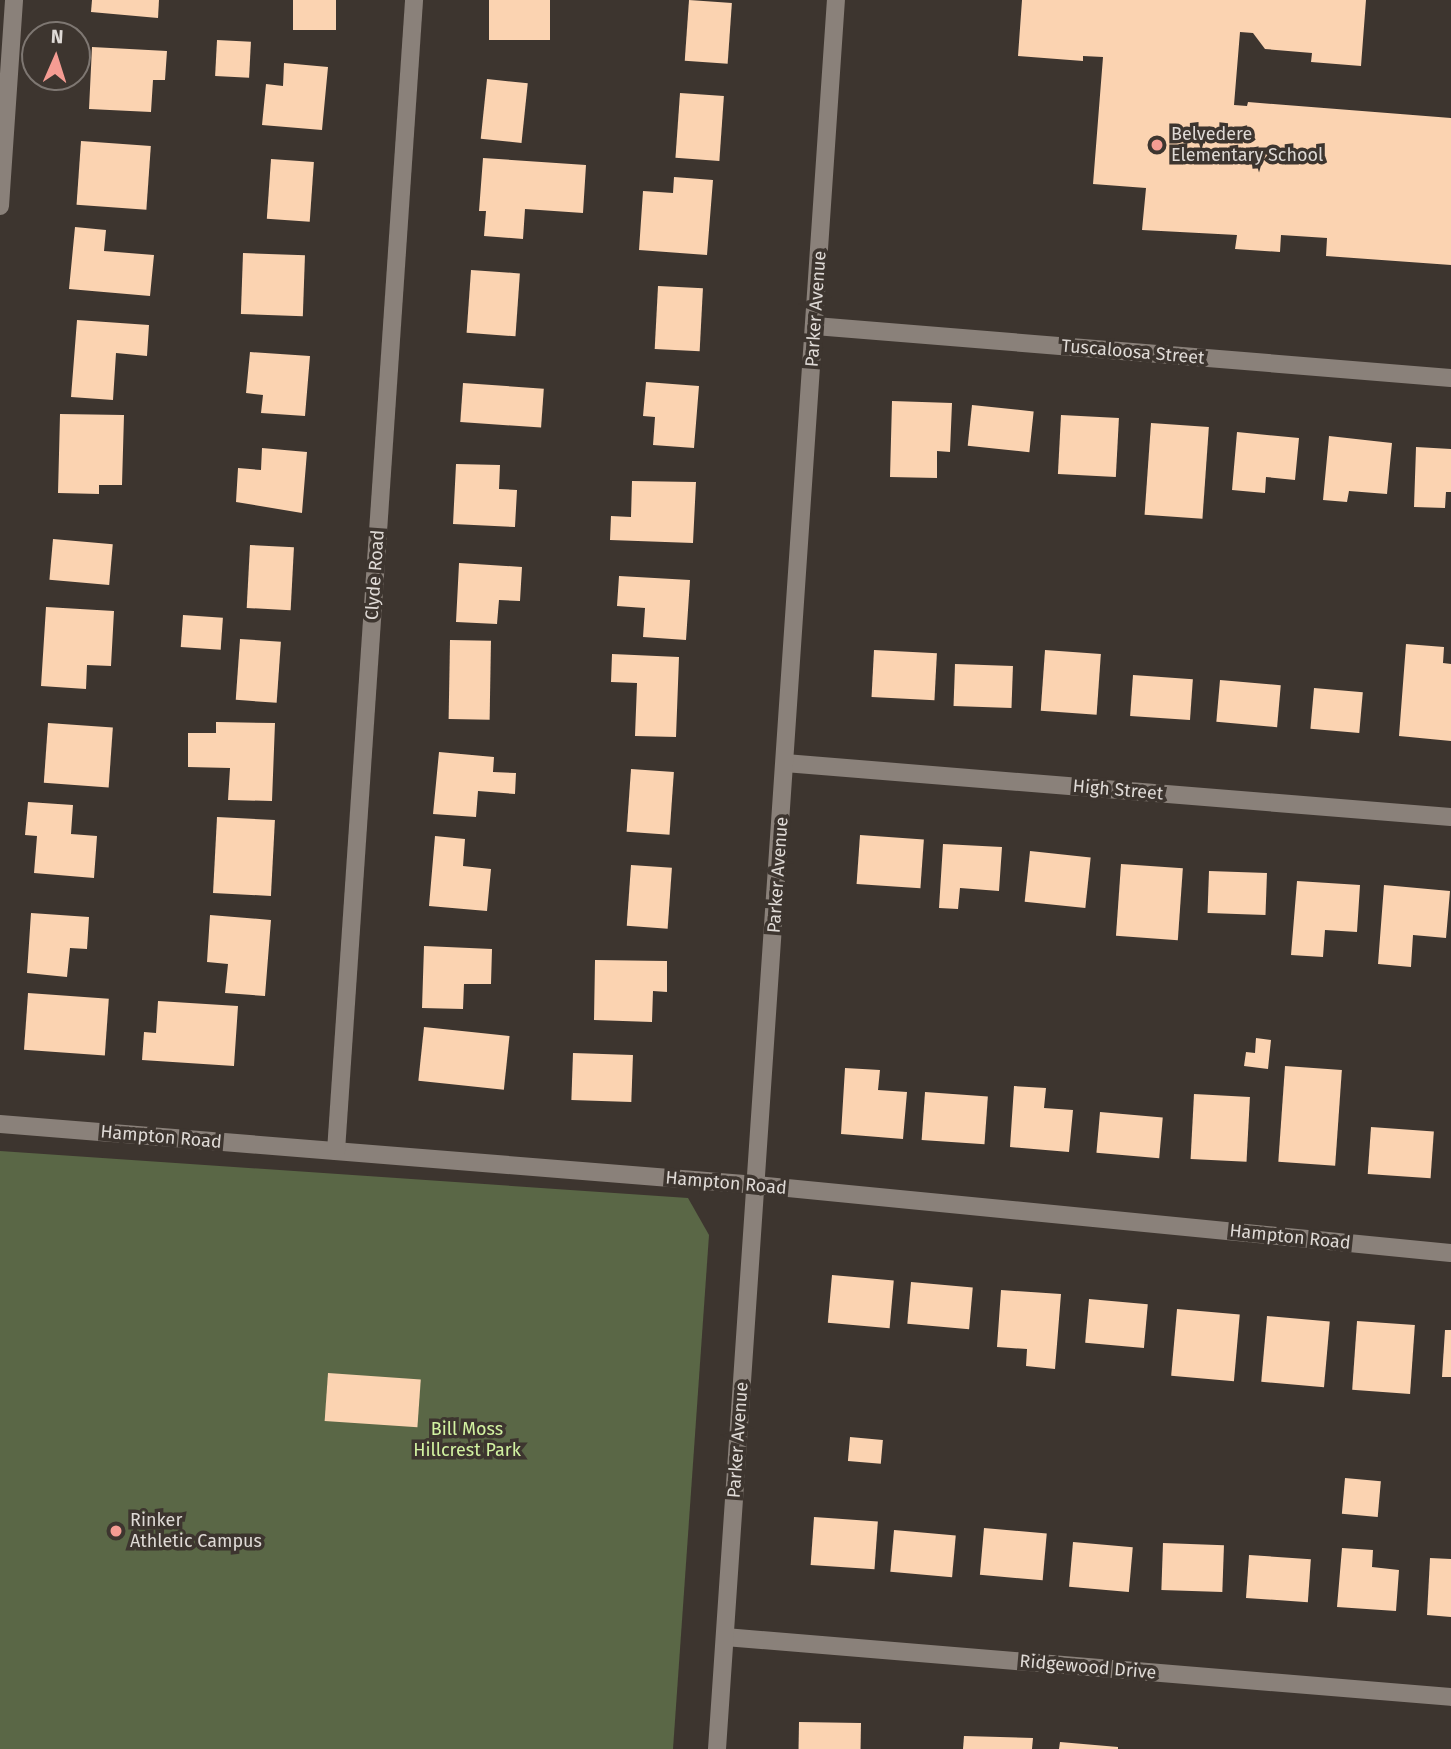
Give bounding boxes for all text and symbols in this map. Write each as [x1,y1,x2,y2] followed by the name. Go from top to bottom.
[21,21,91,91] north arrow
[50,25,64,48] text: N
[1171,124,1323,166] place label: Belvedere Elementary School
[1149,137,1165,153] marker: Belvedere Elementary School
[801,250,831,368] street label: Parker Avenue
[1061,335,1205,369] street label: Tuscaloosa Street
[361,529,389,621] street label: Clyde Road
[1072,775,1164,805] street label: High Street
[763,816,793,934] street label: Parker Avenue
[99,1121,223,1153] street label: Hampton Road
[664,1167,788,1199] street label: Hampton Road
[1228,1220,1352,1254] street label: Hampton Road
[723,1381,753,1499] street label: Parker Avenue
[413,1419,521,1462] park label: Bill Moss Hillcrest Park
[130,1510,262,1552] place label: Rinker Athletic Campus
[108,1523,124,1539] marker: Rinker Athletic Campus
[1019,1650,1157,1684] street label: Ridgewood Drive

